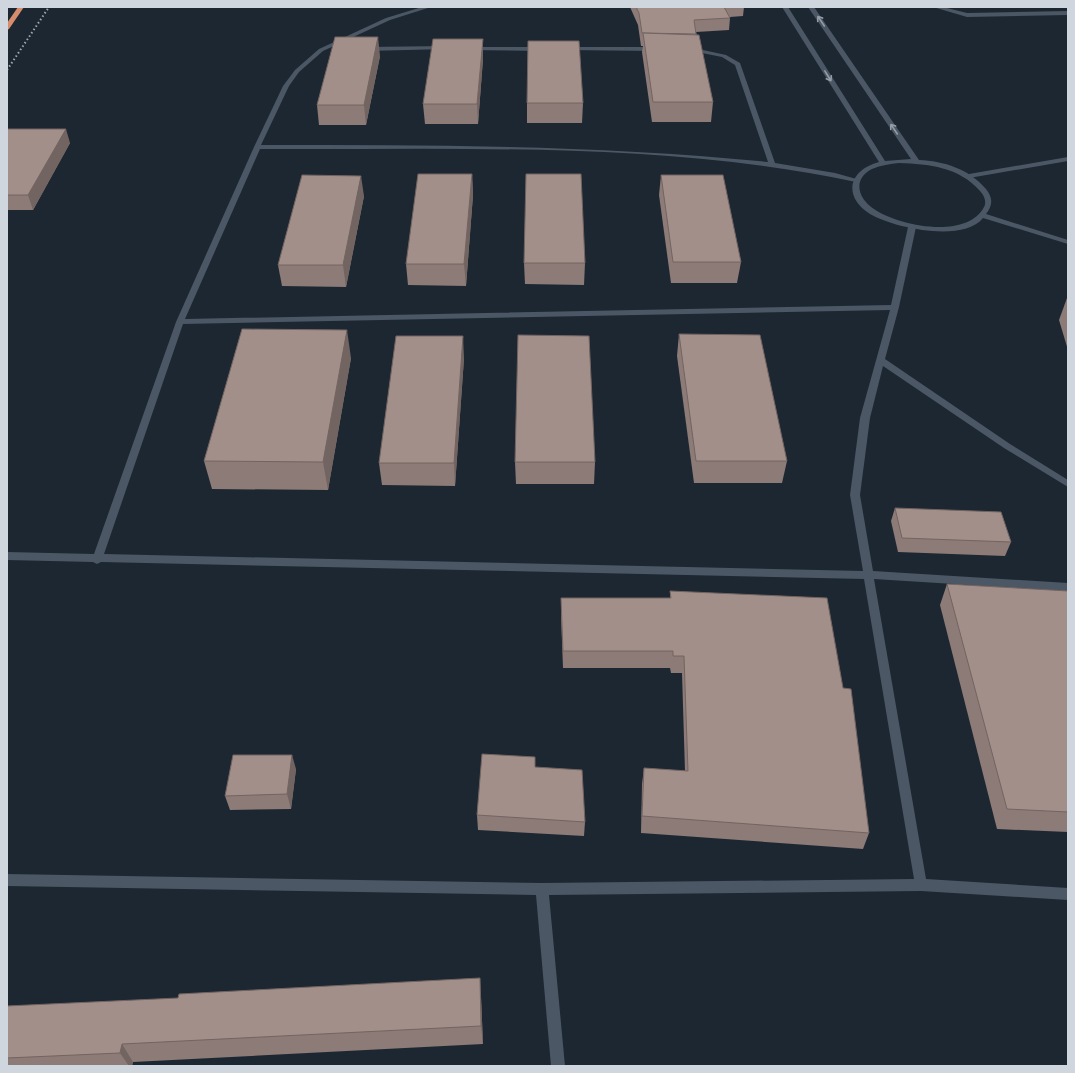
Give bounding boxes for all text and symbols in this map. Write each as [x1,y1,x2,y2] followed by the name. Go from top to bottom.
[817,16,825,27] one-way arrow
[824,70,832,81] one-way arrow
[890,123,898,134] one-way arrow

